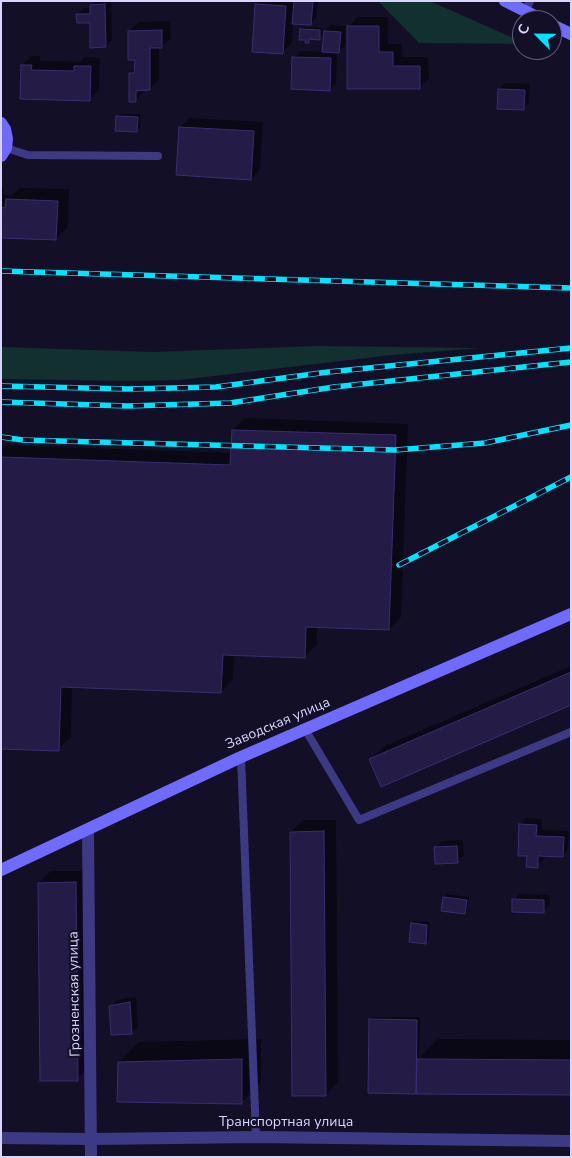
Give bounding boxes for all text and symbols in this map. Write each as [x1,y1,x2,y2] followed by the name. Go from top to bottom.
[512,10,562,60] north arrow
[513,21,534,37] text: С
[223,694,333,754] street label: Заводская улица
[66,931,84,1057] street label: Грозненская улица
[219,1115,353,1131] street label: Транспортная улица

